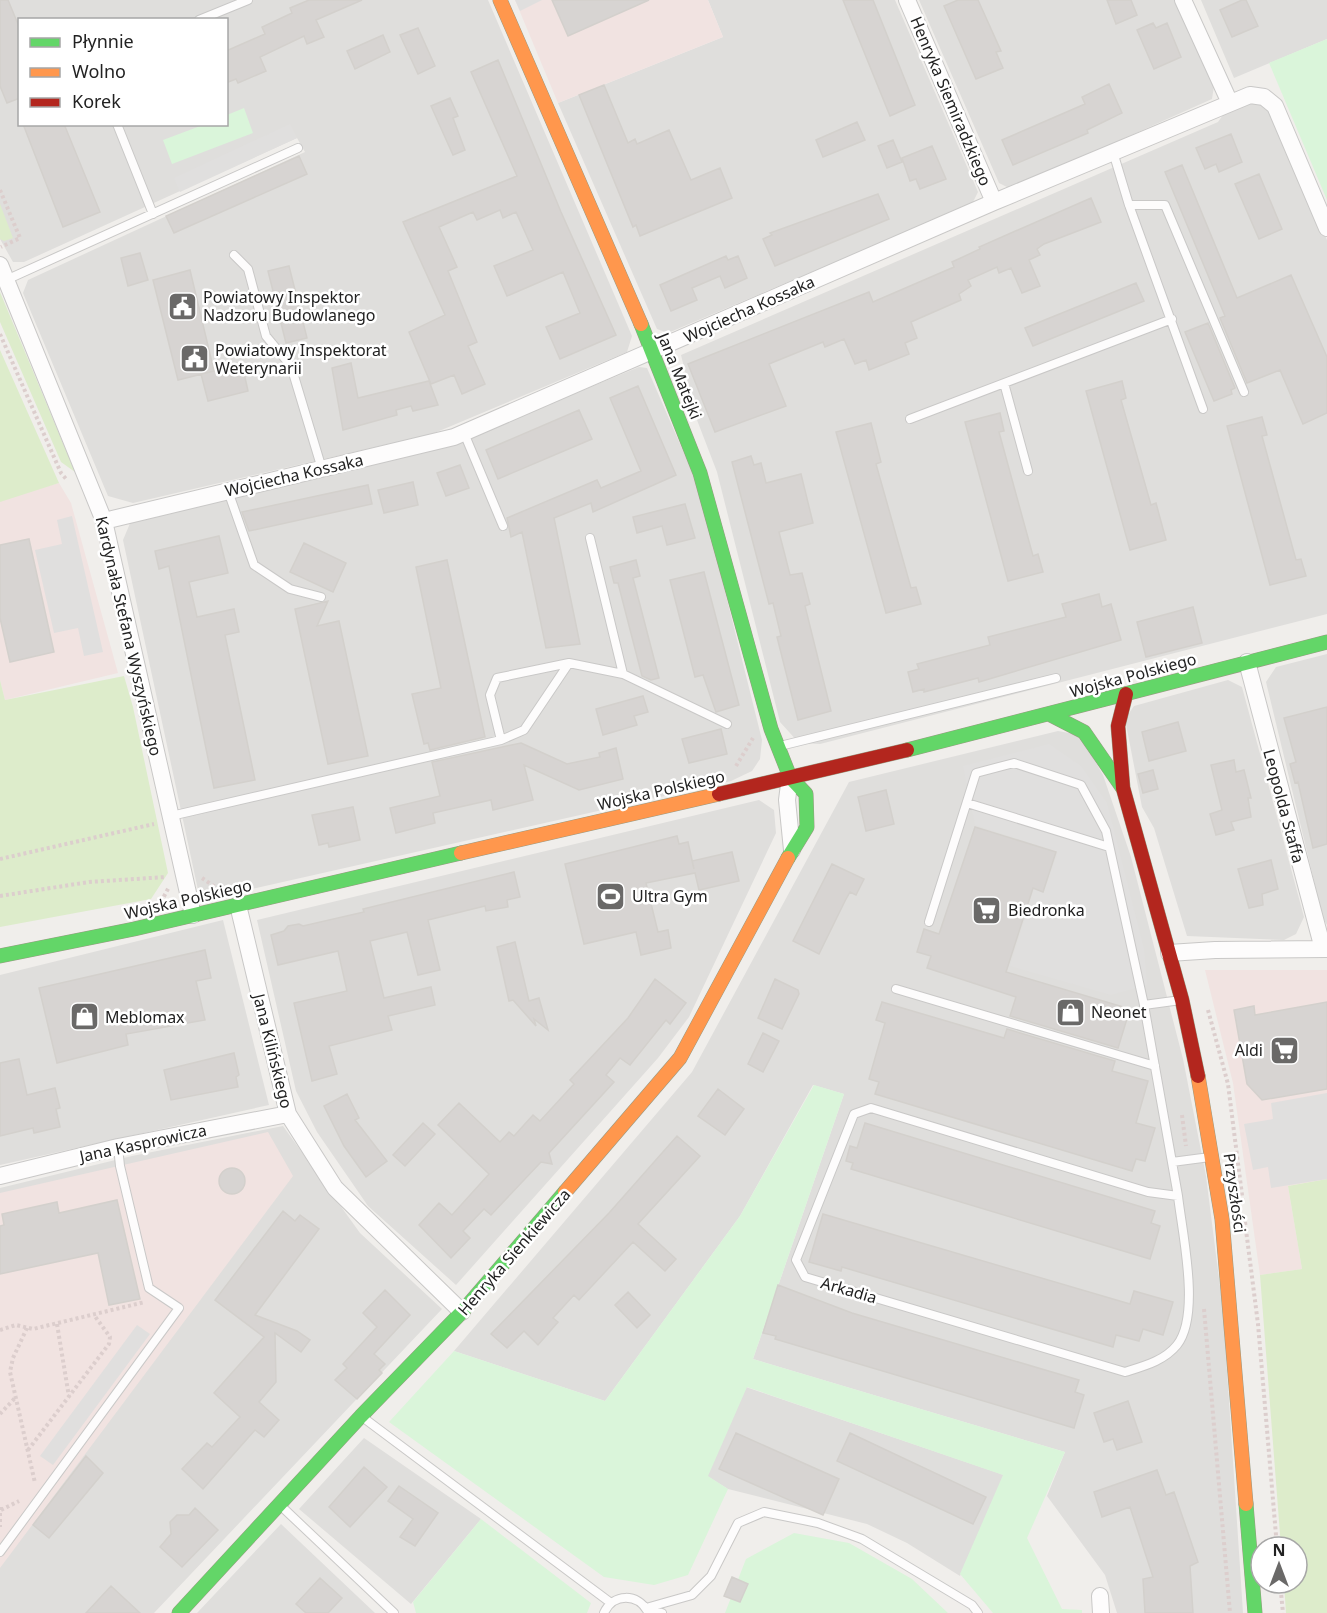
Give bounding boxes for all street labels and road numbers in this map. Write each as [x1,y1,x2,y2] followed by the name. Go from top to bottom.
[905,13,997,189] street label: Henryka Siemiradzkiego
[680,270,818,348] street label: Wojciecha Kossaka
[652,328,707,423] street label: Jana Matejki
[223,448,365,502] street label: Wojciecha Kossaka
[91,514,167,758] street label: Kardynała Stefana Wyszyńskiego
[1067,648,1199,702] street label: Wojska Polskiego
[1258,747,1310,865] street label: Leopolda Staffa
[595,765,727,815] street label: Wojska Polskiego
[122,874,254,924] street label: Wojska Polskiego
[248,989,298,1111] street label: Jana Kilińskiego
[76,1119,209,1168] street label: Jana Kasprowicza
[1219,1152,1251,1234] street label: Przyszłości
[453,1184,575,1320] street label: Henryka Sienkiewicza
[818,1272,880,1308] street label: Arkadia

